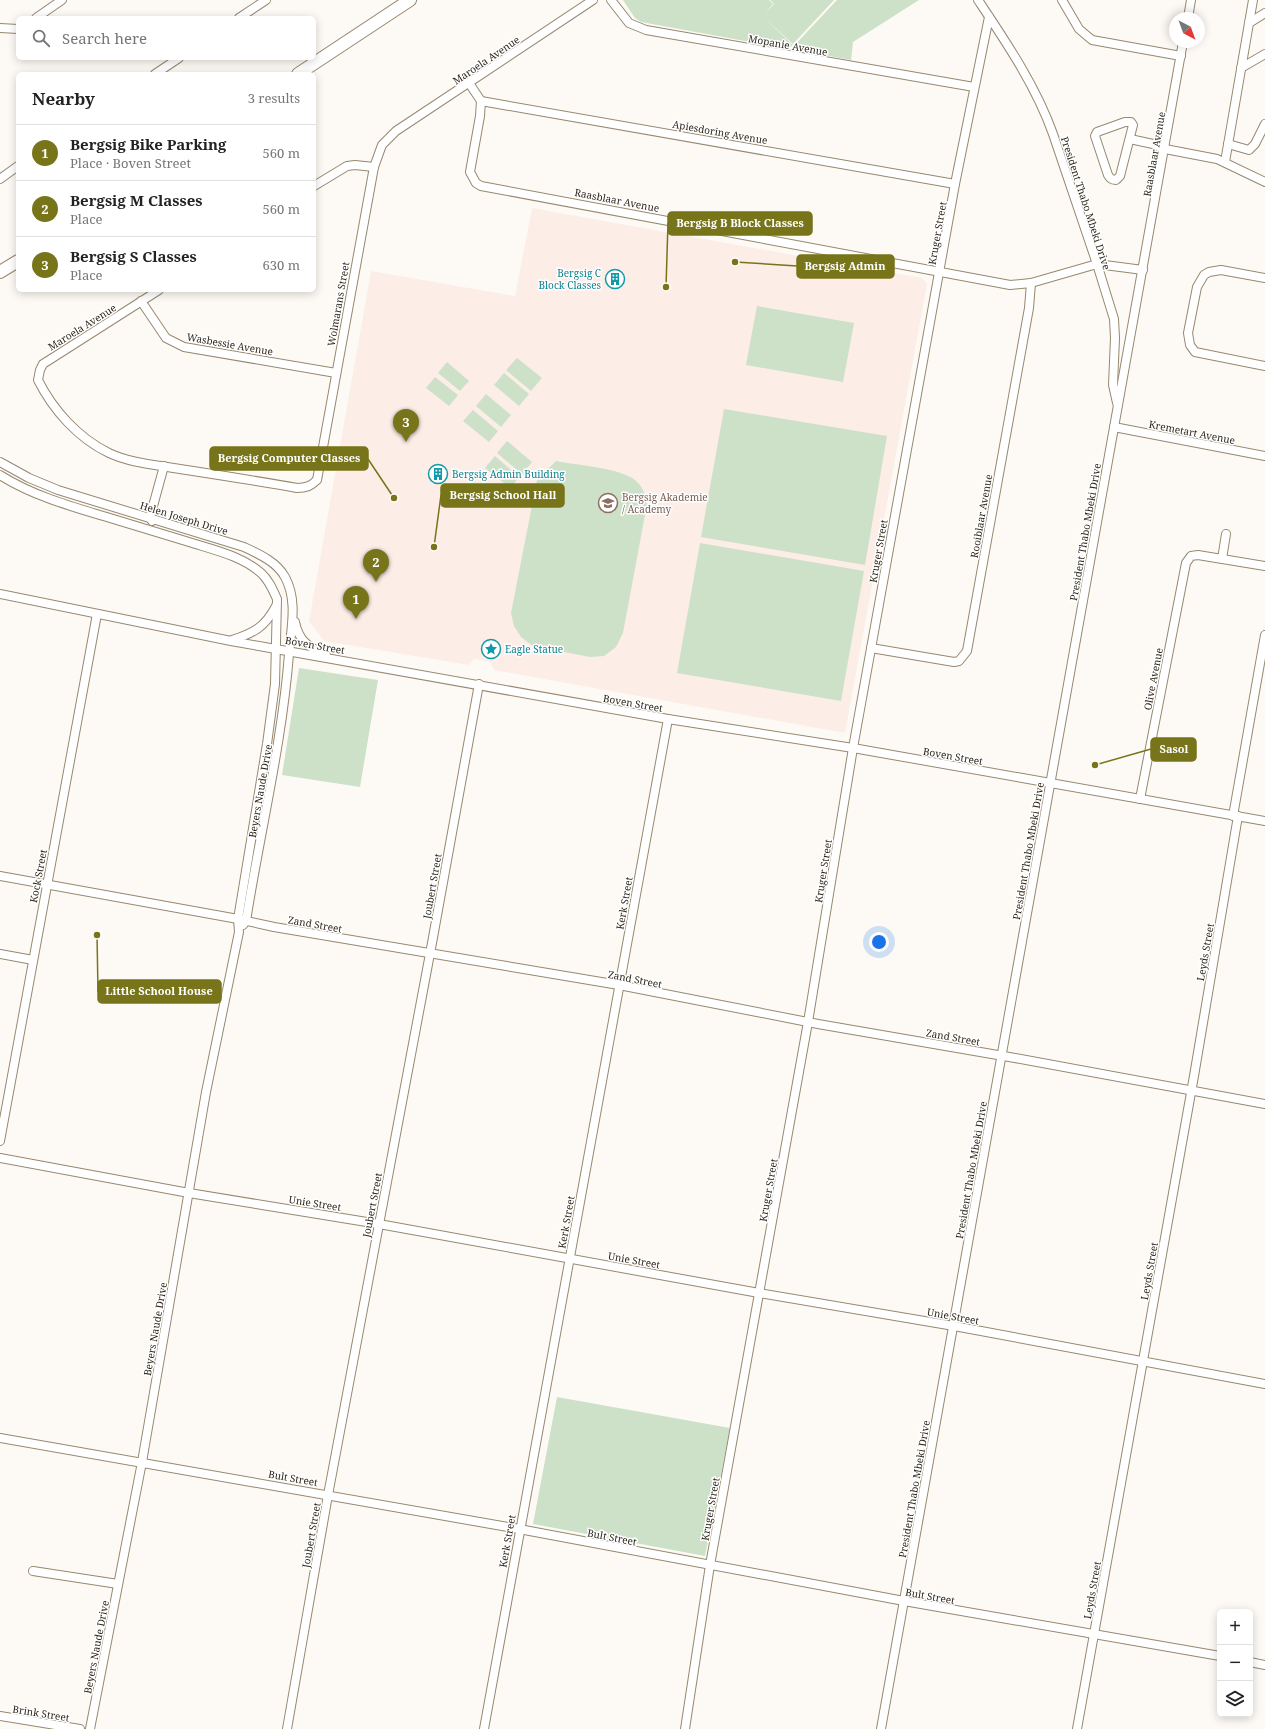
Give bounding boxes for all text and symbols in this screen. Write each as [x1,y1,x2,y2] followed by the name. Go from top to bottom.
[1169,12,1205,48] north arrow
[16,16,316,60] search box
[30,27,52,49] icon: search
[62,28,147,48] text: Search here
[747,31,829,59] street label: Mopanie Avenue
[450,32,522,88] street label: Maroela Avenue
[32,87,95,110] text: Nearby
[248,89,300,107] text: 3 results
[1140,110,1168,198] street label: Raasblaar Avenue
[671,117,769,147] street label: Apiesdoring Avenue
[70,134,226,154] text: Bergsig Bike Parking
[1058,135,1114,271] street label: President Thabo Mbeki Drive
[41,144,49,162] text: 1
[263,144,300,162] text: 560 m
[70,154,191,172] text: Place · Boven Street
[574,185,660,215] street label: Raasblaar Avenue
[70,190,202,210] text: Bergsig M Classes
[41,200,49,218] text: 2
[263,200,300,218] text: 560 m
[925,200,950,266] street label: Kruger Street
[70,210,103,228] text: Place
[668,212,812,235] callout: Bergsig B Block Classes
[676,215,804,230] text: Bergsig B Block Classes
[70,246,197,266] text: Bergsig S Classes
[797,255,894,278] callout: Bergsig Admin
[41,256,49,274] text: 3
[263,256,300,274] text: 630 m
[804,258,886,273] text: Bergsig Admin
[324,260,352,347] street label: Wolmarans Street
[70,266,103,284] text: Place
[538,266,601,292] place label: Bergsig C Block Classes
[604,268,626,290] building icon: Bergsig C Block Classes
[45,300,119,354] street label: Maroela Avenue
[186,330,274,358] street label: Wasbessie Avenue
[393,409,419,442] pin: 3
[1148,417,1236,447] street label: Kremetart Avenue
[210,447,368,470] callout: Bergsig Computer Classes
[218,450,360,465] text: Bergsig Computer Classes
[1066,462,1104,602] street label: President Thabo Mbeki Drive
[427,463,449,485] building icon: Bergsig Admin Building
[452,467,565,481] place label: Bergsig Admin Building
[967,473,995,559] street label: Rooiblaar Avenue
[441,484,564,507] callout: Bergsig School Hall
[450,487,557,502] text: Bergsig School Hall
[622,490,708,516] place label: Bergsig Akademie / Academy
[597,492,619,514] school or university icon: Bergsig Akademie / Academy
[138,498,230,538] street label: Helen Joseph Drive
[866,518,891,584] street label: Kruger Street
[363,549,389,582] pin: 2
[343,586,369,619] pin: 1
[284,633,346,657] street label: Boven Street
[480,638,502,660] place icon: Eagle Statue
[505,642,563,656] place label: Eagle Statue
[1140,647,1166,711] street label: Olive Avenue
[602,691,664,715] street label: Boven Street
[1151,738,1196,761] callout: Sasol
[1160,741,1189,756] text: Sasol
[245,743,275,839] street label: Beyers Naude Drive
[922,744,984,768] street label: Boven Street
[1009,781,1047,921] street label: President Thabo Mbeki Drive
[811,838,835,904] street label: Kruger Street
[26,848,50,904] street label: Kock Street
[419,852,445,921] street label: Joubert Street
[612,875,636,930] street label: Kerk Street
[287,912,344,936] street label: Zand Street
[1193,922,1217,982] street label: Leyds Street
[869,932,889,952] your location
[607,967,664,991] street label: Zand Street
[98,980,221,1003] callout: Little School House
[105,983,213,998] text: Little School House
[925,1025,982,1049] street label: Zand Street
[952,1100,990,1240] street label: President Thabo Mbeki Drive
[756,1157,781,1223] street label: Kruger Street
[359,1171,385,1240] street label: Joubert Street
[288,1192,343,1214] street label: Unie Street
[554,1194,578,1249] street label: Kerk Street
[1137,1241,1161,1301] street label: Leyds Street
[607,1249,662,1272] street label: Unie Street
[140,1281,170,1377] street label: Beyers Naude Drive
[926,1305,981,1328] street label: Unie Street
[895,1419,933,1559] street label: President Thabo Mbeki Drive
[267,1467,319,1489] street label: Bult Street
[698,1476,723,1542] street label: Kruger Street
[298,1501,324,1570] street label: Joubert Street
[495,1513,519,1568] street label: Kerk Street
[586,1525,638,1549] street label: Bult Street
[1080,1560,1104,1620] street label: Leyds Street
[904,1585,956,1607] street label: Bult Street
[80,1599,112,1695] street label: Beyers Naude Drive
[1217,1609,1253,1717] map controls
[1217,1609,1253,1645] button: +
[1217,1645,1253,1681] button: −
[1217,1681,1253,1717] button: layers
[12,1702,71,1724] street label: Brink Street

